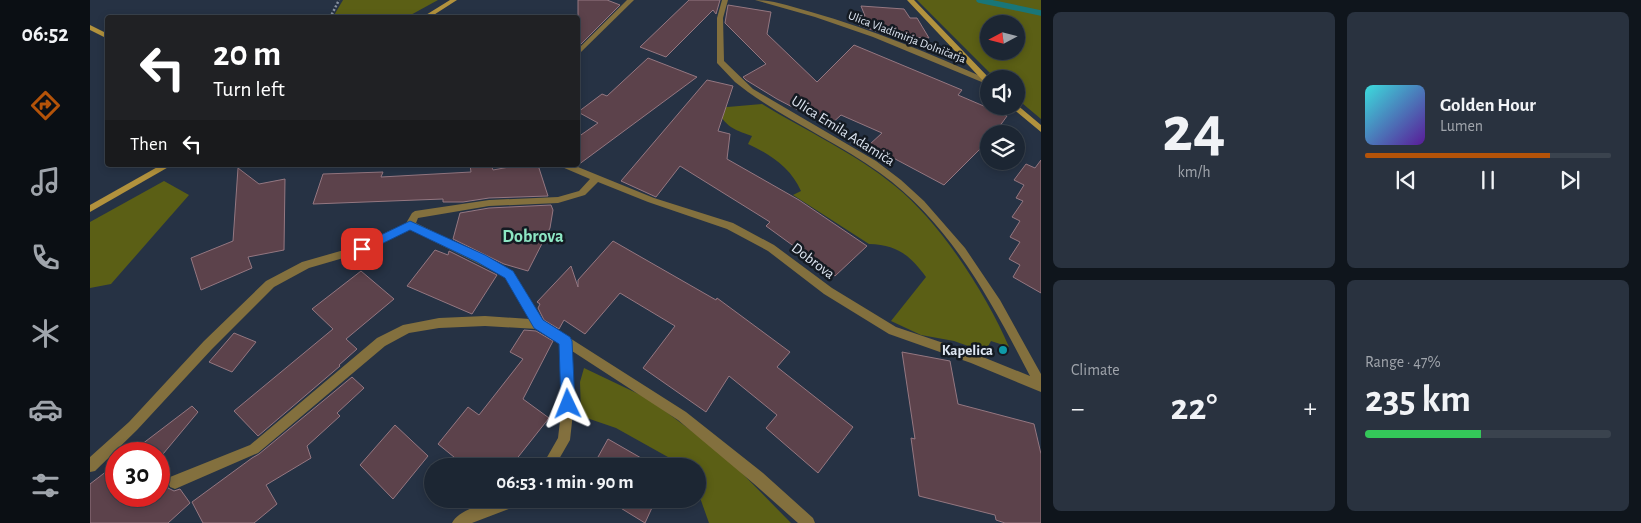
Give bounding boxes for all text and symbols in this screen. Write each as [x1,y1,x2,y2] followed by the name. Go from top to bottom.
[846,9,968,66] street label: Ulica Vladimirja Dolničarja
[980,15,1025,60] north arrow
[980,15,1025,170] map controls
[22,23,69,45] text: 06:52
[130,35,195,100] icon: left
[213,37,281,72] text: 20 m
[980,70,1025,115] button: sound
[213,78,285,100] text: Turn left
[28,88,63,123] icon: directions
[789,93,897,169] street label: Ulica Emila Adamiča
[1440,96,1536,115] text: Golden Hour
[1162,98,1226,163] text: 24
[1440,118,1483,134] text: Lumen
[980,125,1025,170] button: layers
[178,130,206,158] icon: left
[130,135,168,154] text: Then
[28,164,63,199] icon: music
[1177,164,1211,180] text: km/h
[1392,166,1420,194] icon: previous
[1474,166,1502,194] icon: pause
[1556,166,1584,194] icon: next
[341,228,383,270] pin
[502,228,564,246] district label: Dobrova
[348,235,376,263] icon: arrive
[28,240,63,275] icon: phone
[789,240,837,282] street label: Dobrova
[28,316,63,351] icon: climate
[942,343,993,358] place label: Kapelica
[997,344,1009,356] marker: Kapelica
[1365,354,1441,370] text: Range · 47%
[1071,362,1120,378] text: Climate
[541,377,593,429] position arrow
[1365,381,1471,419] text: 235 km
[1171,389,1217,427] text: 22°
[28,392,63,427] icon: car
[1071,395,1084,423] text: −
[1304,395,1317,423] text: +
[105,442,170,507] speed limit sign: 30
[28,468,63,503] icon: filters
[496,473,634,492] text: 06:53 · 1 min · 90 m

